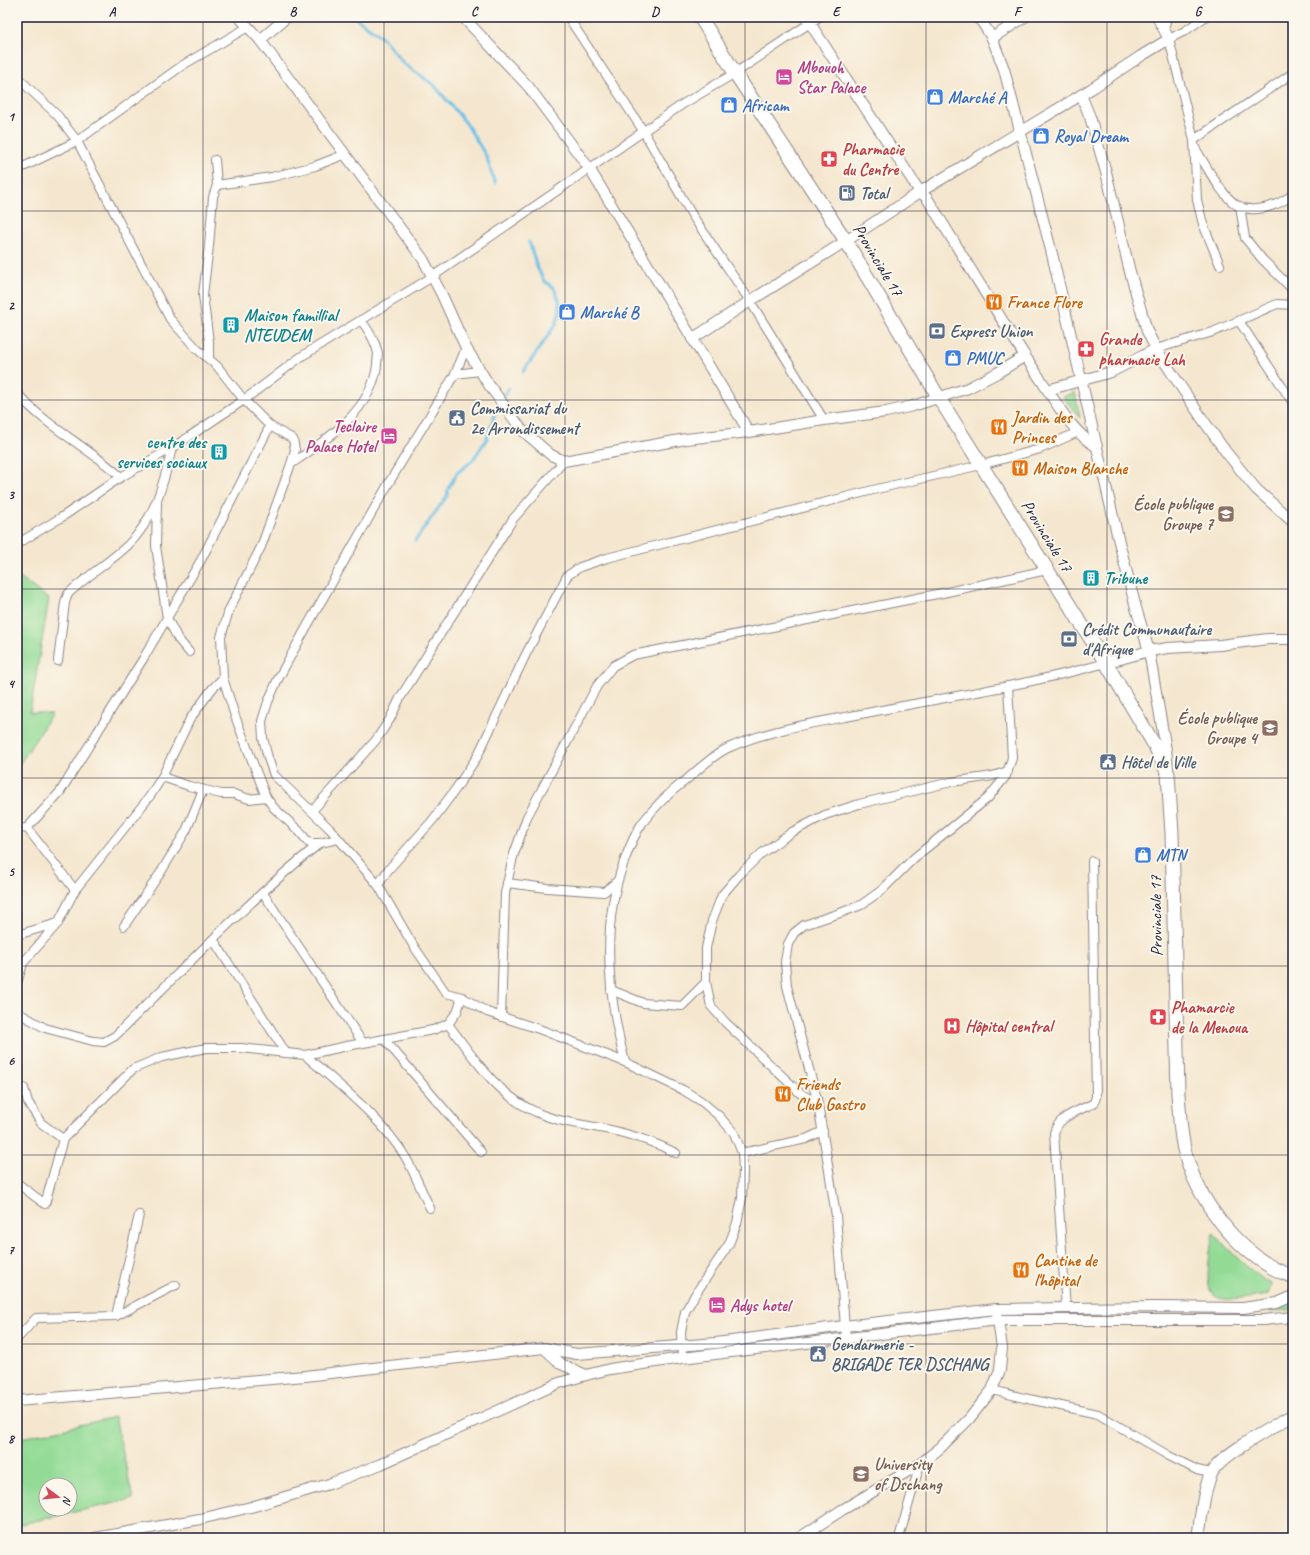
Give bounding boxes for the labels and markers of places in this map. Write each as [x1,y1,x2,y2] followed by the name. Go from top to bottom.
[797,57,868,98] place label: Mbouoh Star Palace
[774,67,794,87] hotel icon: Mbouoh Star Palace
[925,87,945,107] shop icon: Marché A
[948,87,1008,108] place label: Marché A
[719,95,739,115] shop icon: Africam
[742,95,790,116] place label: Africam
[1031,126,1051,146] shop icon: Royal Dream
[1054,126,1129,147] place label: Royal Dream
[842,139,906,180] place label: Pharmacie du Centre
[819,149,839,169] pharmacy icon: Pharmacie du Centre
[837,183,857,203] fuel station icon: Total
[860,183,891,204] place label: Total
[984,292,1004,312] restaurant icon: France Flore
[1007,292,1084,313] place label: France Flore
[557,302,577,322] shop icon: Marché B
[580,302,641,323] place label: Marché B
[244,305,341,346] place label: Maison famillial NTEUDEM
[221,315,241,335] building icon: Maison famillial NTEUDEM
[927,321,947,341] bank icon: Express Union
[950,321,1034,342] place label: Express Union
[1099,329,1186,370] place label: Grande pharmacie Lah
[1076,339,1096,359] pharmacy icon: Grande pharmacie Lah
[943,348,963,368] shop icon: PMUC
[966,348,1006,369] place label: PMUC
[470,398,581,439] place label: Commissariat du 2e Arrondissement
[1011,407,1073,448] place label: Jardin des Princes
[447,408,467,428] public building icon: Commissariat du 2e Arrondissement
[305,416,380,457] place label: Teclaire Palace Hotel
[989,417,1009,437] restaurant icon: Jardin des Princes
[379,426,399,446] hotel icon: Teclaire Palace Hotel
[116,432,208,473] place label: centre des services sociaux
[209,442,229,462] building icon: centre des services sociaux
[1010,458,1030,478] restaurant icon: Maison Blanche
[1033,458,1129,479] place label: Maison Blanche
[1134,494,1215,535] place label: École publique Groupe 7
[1216,504,1236,524] school or university icon: École publique Groupe 7
[1081,568,1101,588] building icon: Tribune
[1104,568,1149,589] place label: Tribune
[1082,619,1212,660] place label: Crédit Communautaire d'Afrique
[1059,629,1079,649] bank icon: Crédit Communautaire d'Afrique
[1178,708,1259,749] place label: École publique Groupe 4
[1260,718,1280,738] school or university icon: École publique Groupe 4
[1098,752,1118,772] public building icon: Hôtel de Ville
[1121,752,1198,773] place label: Hôtel de Ville
[1133,845,1153,865] shop icon: MTN
[1156,845,1189,866] place label: MTN
[1171,997,1249,1038] place label: Phamarcie de la Menoua
[1148,1007,1168,1027] pharmacy icon: Phamarcie de la Menoua
[942,1016,962,1036] hospital icon: Hôpital central
[965,1016,1055,1037] place label: Hôpital central
[796,1074,866,1115] place label: Friends Club Gastro
[773,1084,793,1104] restaurant icon: Friends Club Gastro
[1034,1250,1099,1291] place label: Cantine de l'hôpital
[1011,1260,1031,1280] restaurant icon: Cantine de l'hôpital
[707,1295,727,1315] hotel icon: Adys hotel
[730,1295,793,1316] place label: Adys hotel
[831,1334,992,1375] place label: Gendarmerie - BRIGADE TER DSCHANG
[808,1344,828,1364] public building icon: Gendarmerie - BRIGADE TER DSCHANG
[874,1454,943,1495] place label: University of Dschang
[851,1464,871,1484] school or university icon: University of Dschang

